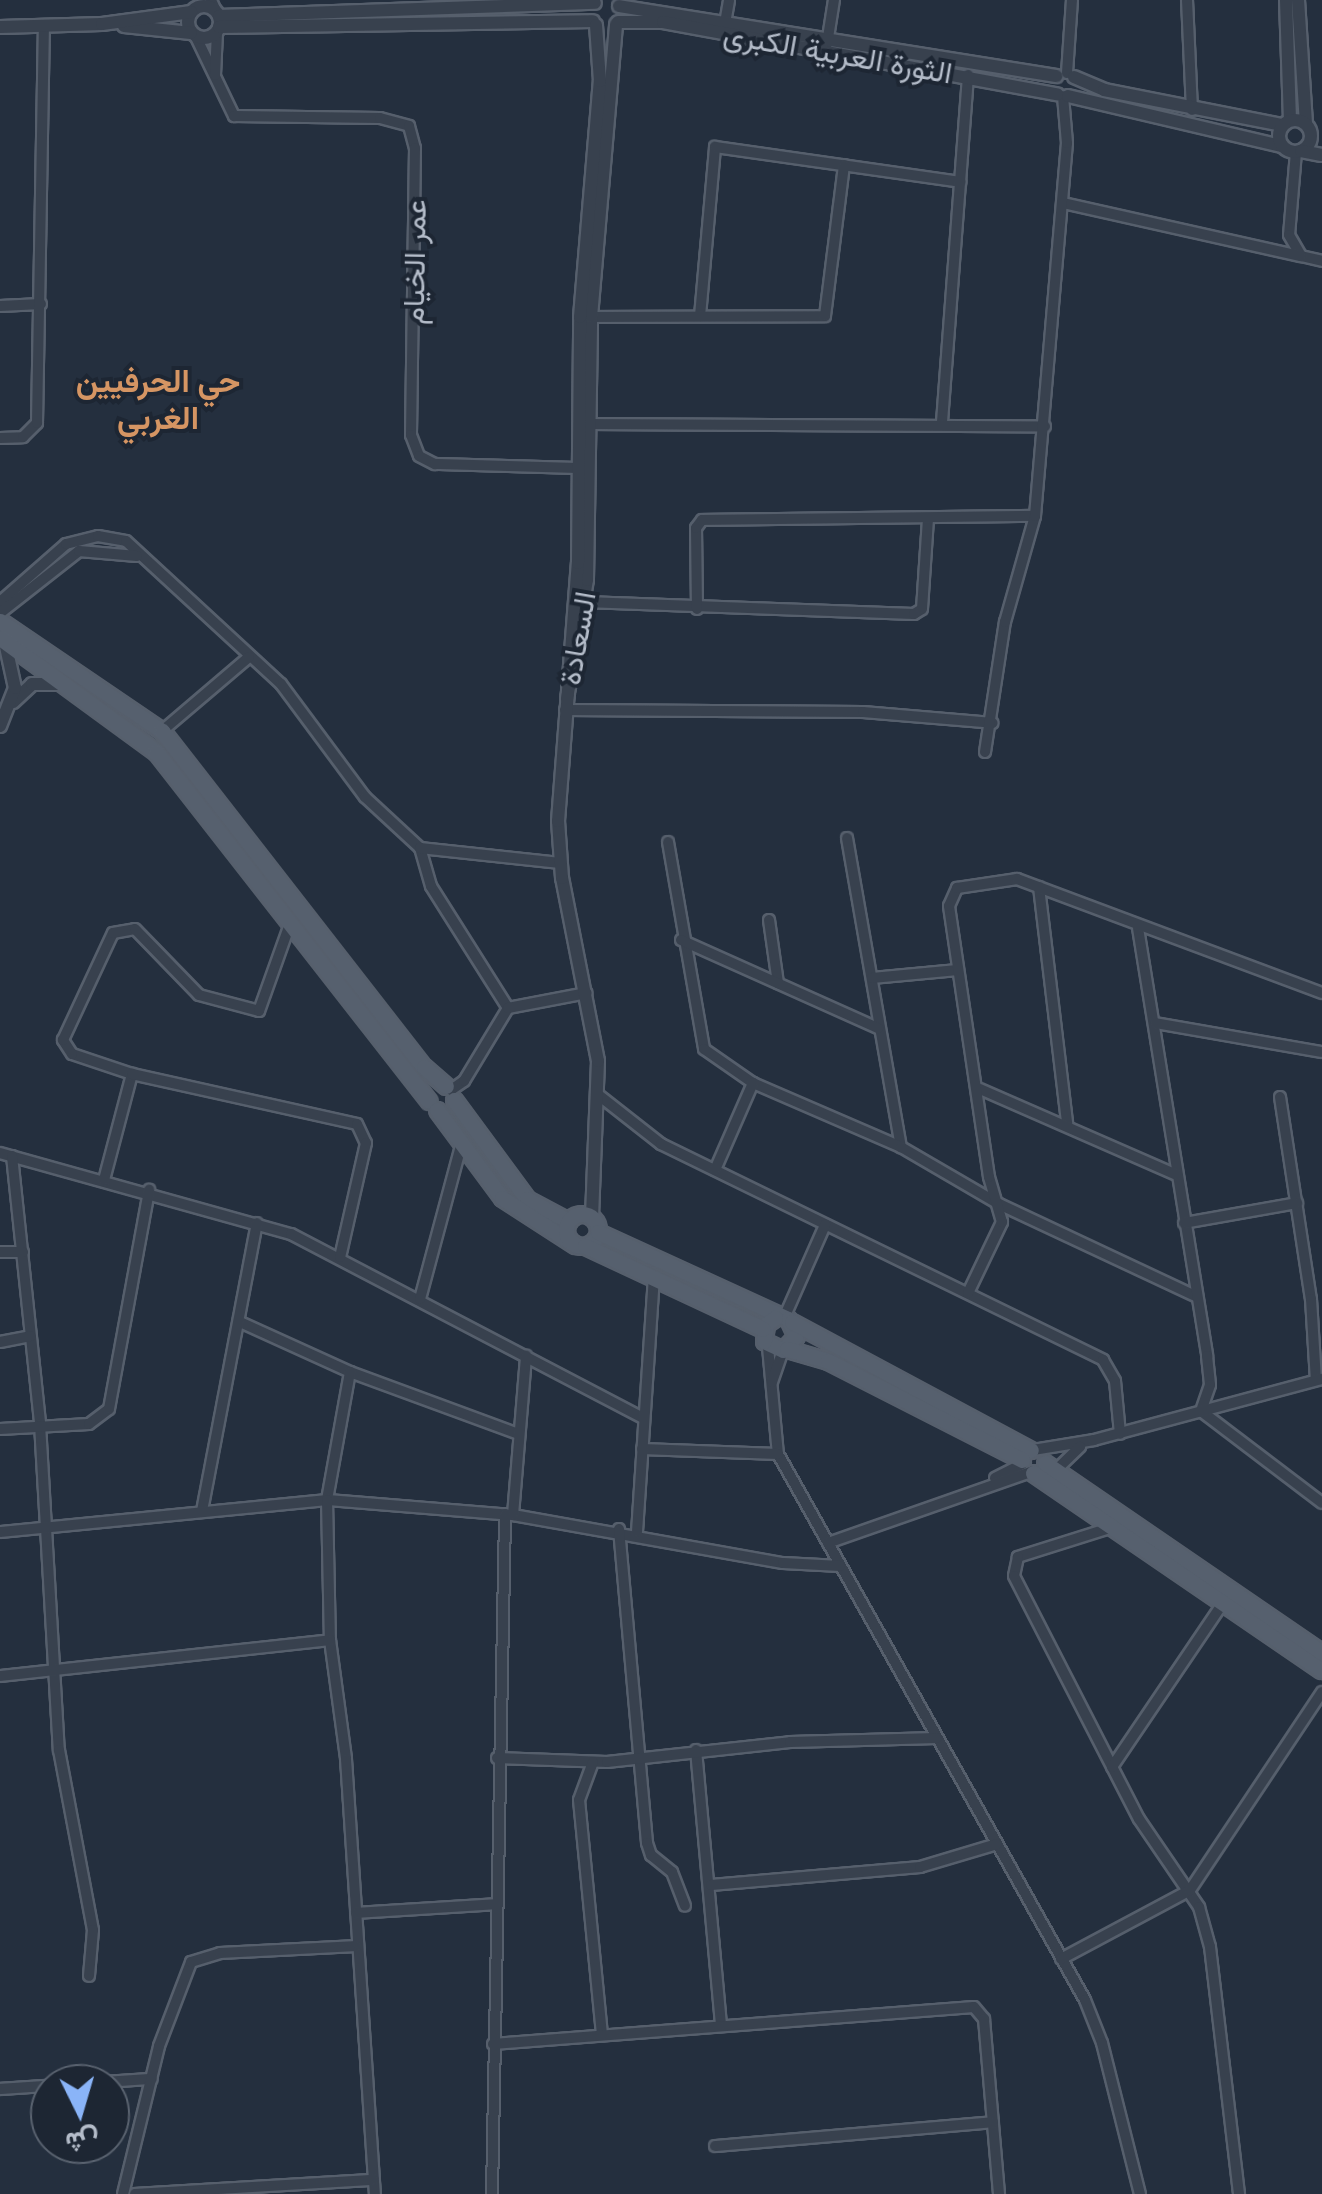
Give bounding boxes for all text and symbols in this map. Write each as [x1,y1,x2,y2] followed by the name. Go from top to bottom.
[721,15,955,91] street label: الثورة العربية الكبرى
[395,199,433,325] street label: عمر الخيام
[76,363,240,438] district label: حي الحرفيين الغربي
[551,588,603,688] street label: السعادة
[30,2064,130,2164] north arrow
[64,2123,101,2160] text: ش

